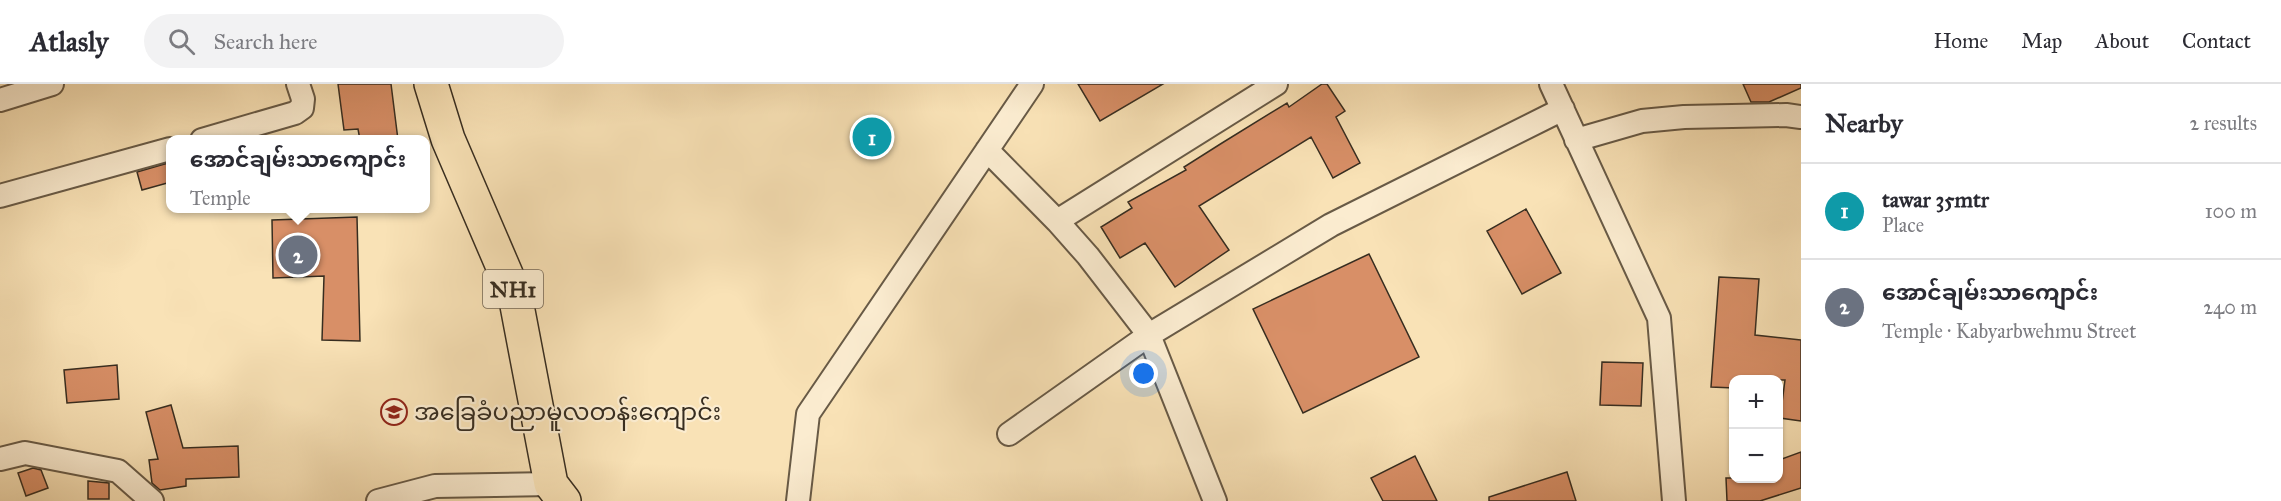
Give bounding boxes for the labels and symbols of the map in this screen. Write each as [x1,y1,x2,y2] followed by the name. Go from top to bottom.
[852,115,892,160] pin: 1
[278,232,318,278] pin: 2
[483,270,543,308] road number: NH1
[1129,359,1158,388] your location
[414,396,721,431] place label: အခြေခံပညာမူလတန်းကျောင်း
[379,397,409,427] school or university icon: အခြေခံပညာမူလတန်းကျောင်း

